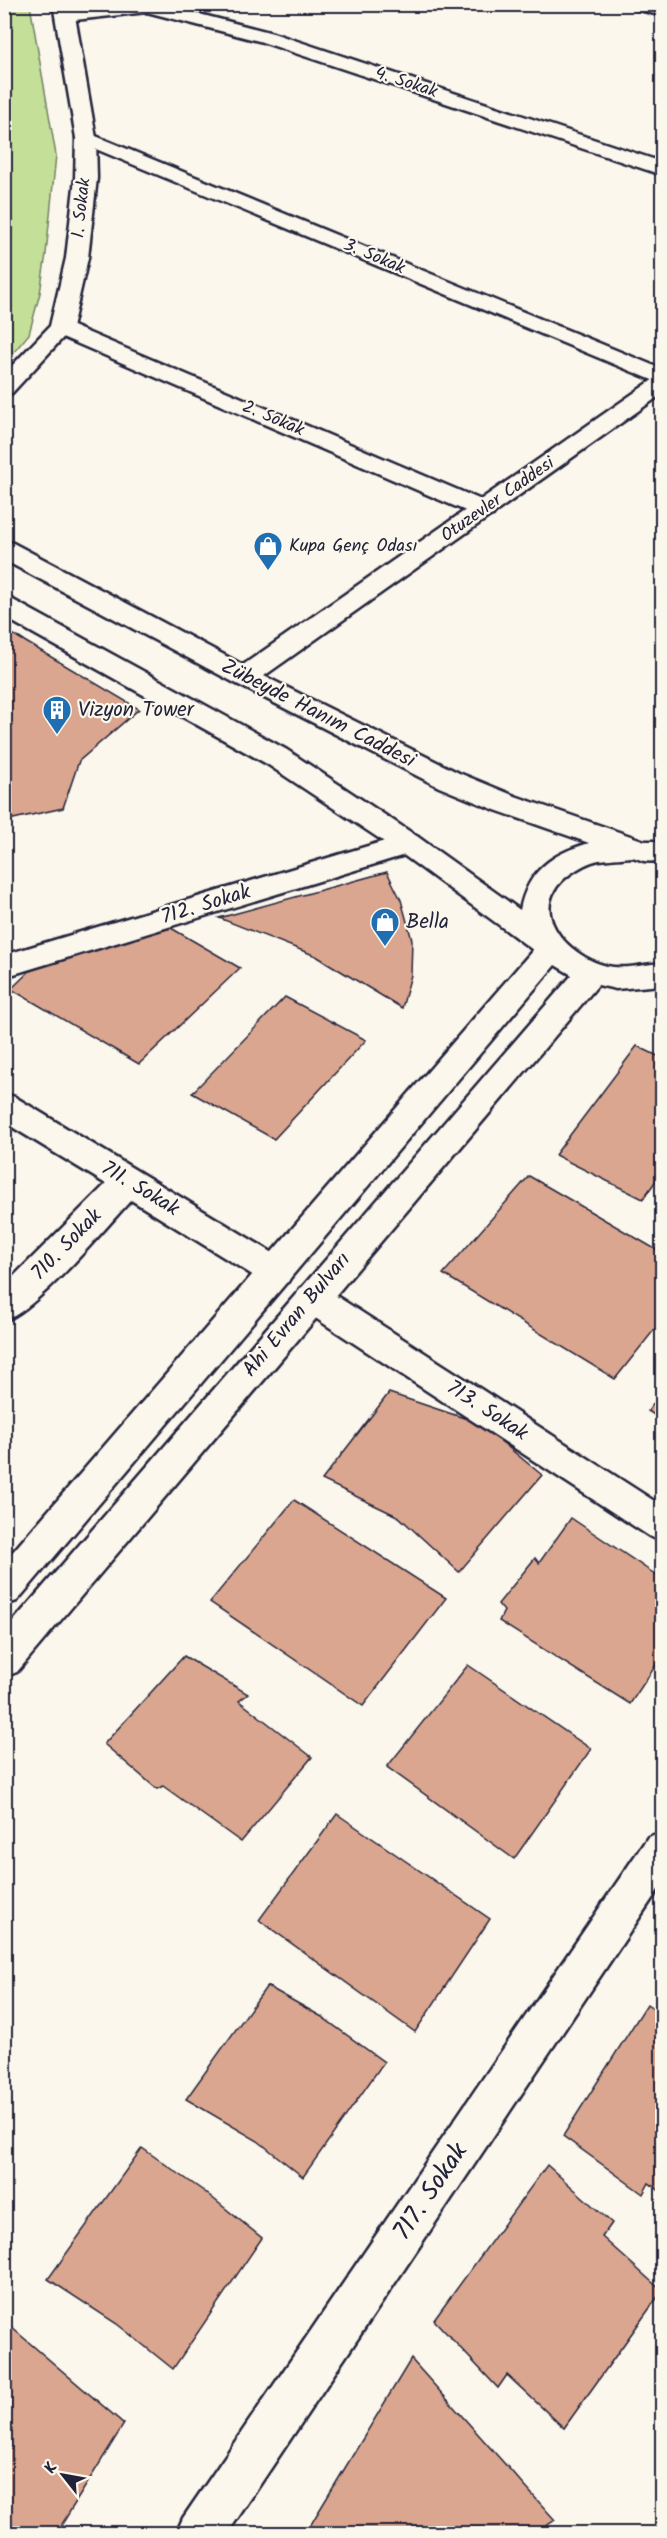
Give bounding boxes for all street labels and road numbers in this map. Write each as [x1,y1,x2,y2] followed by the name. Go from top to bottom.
[371,59,442,107] street label: 4. Sokak
[64,176,100,239] street label: 1. Sokak
[339,231,410,283] street label: 3. Sokak
[237,393,309,445] street label: 2. Sokak
[435,450,561,550] street label: Otuzevler Caddesi
[215,651,422,778] street label: Zübeyde Hanım Caddesi
[157,876,255,934] street label: 712. Sokak
[94,1153,186,1225] street label: 711. Sokak
[24,1201,110,1289] street label: 710. Sokak
[235,1245,359,1385] street label: Ahi Evran Bulvarı
[439,1372,535,1450] street label: 713. Sokak
[383,2134,480,2250] street label: 717. Sokak

